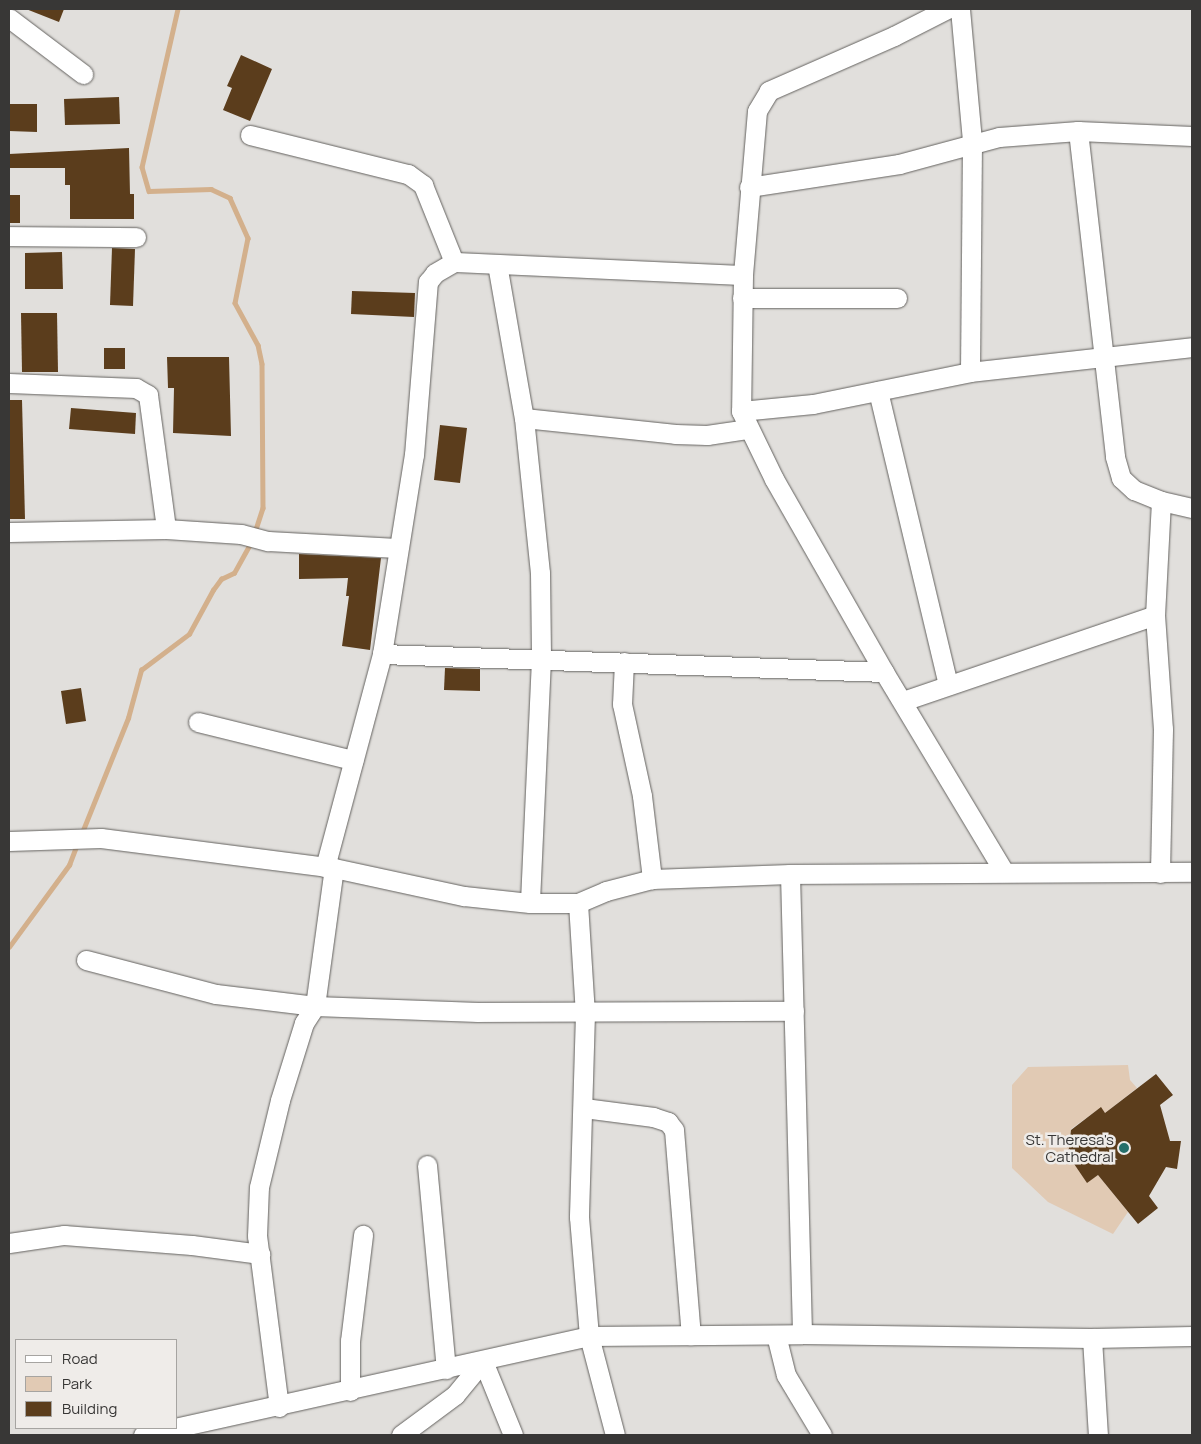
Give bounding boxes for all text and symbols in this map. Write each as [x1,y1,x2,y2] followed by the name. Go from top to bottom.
[1026,1130,1114,1165] place label: St. Theresa's Cathedral
[1118,1142,1130,1154] marker: St. Theresa's Cathedral
[15,1339,178,1429] legend
[62,1348,98,1369] text: Road
[62,1373,92,1394] text: Park
[62,1398,117,1419] text: Building

